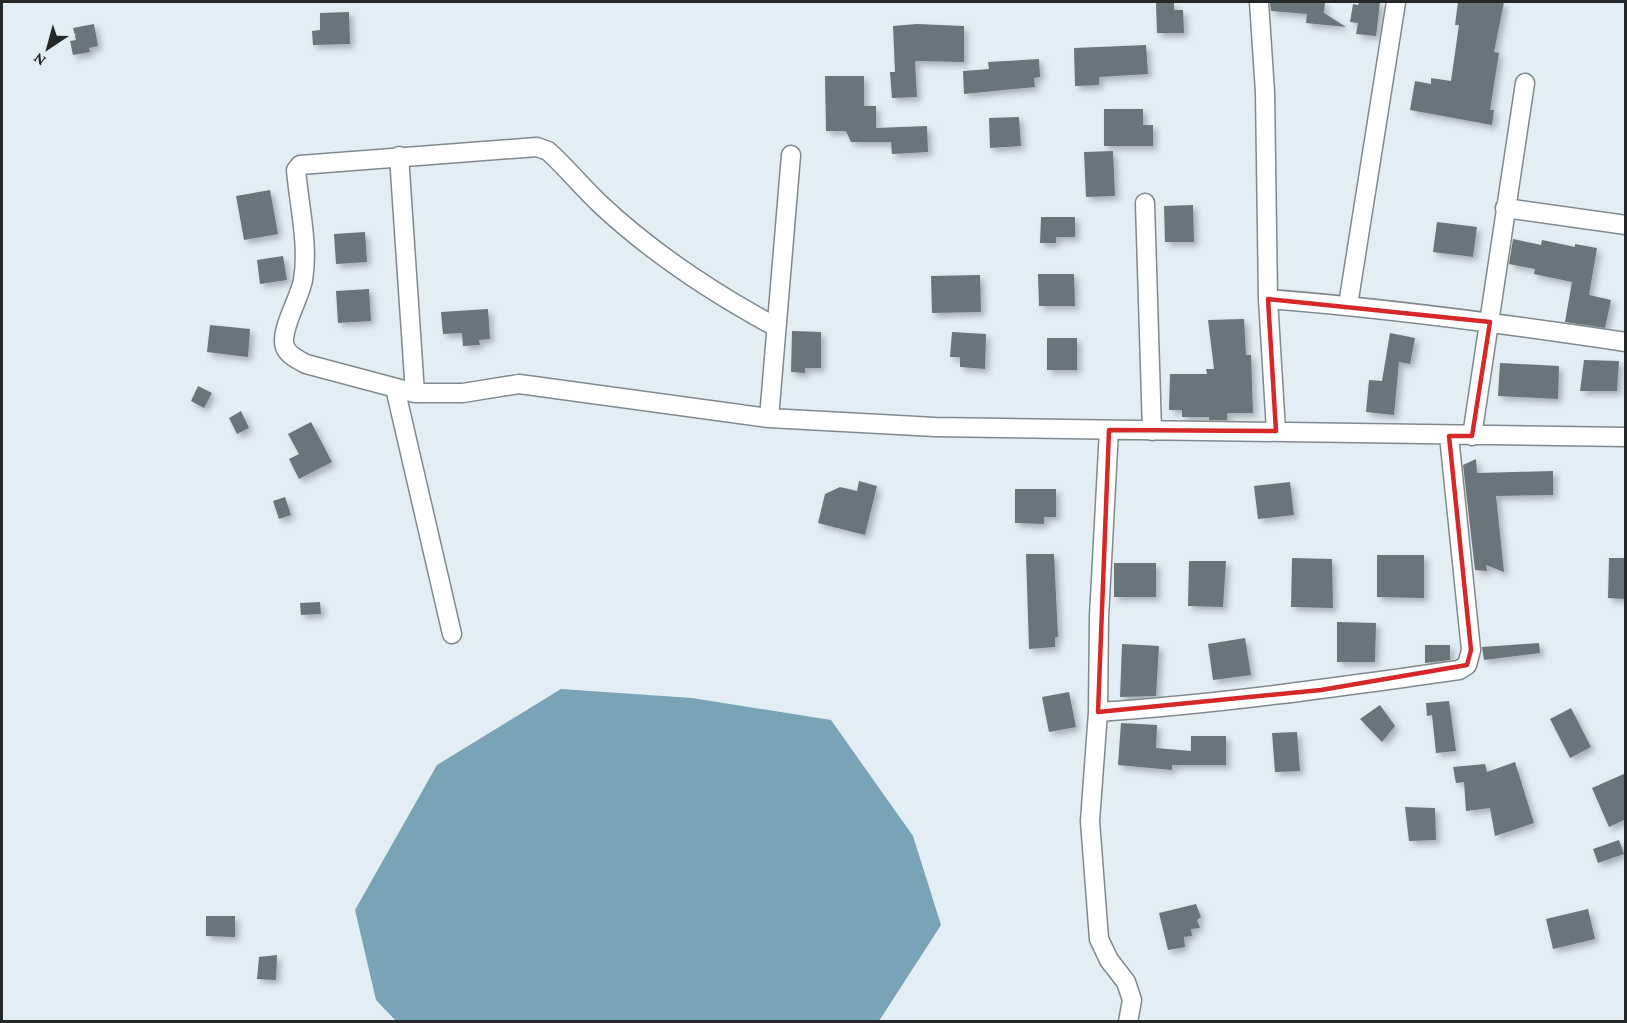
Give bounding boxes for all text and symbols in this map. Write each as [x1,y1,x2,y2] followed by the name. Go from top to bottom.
[18,18,78,78] north arrow
[30,50,49,70] text: N

